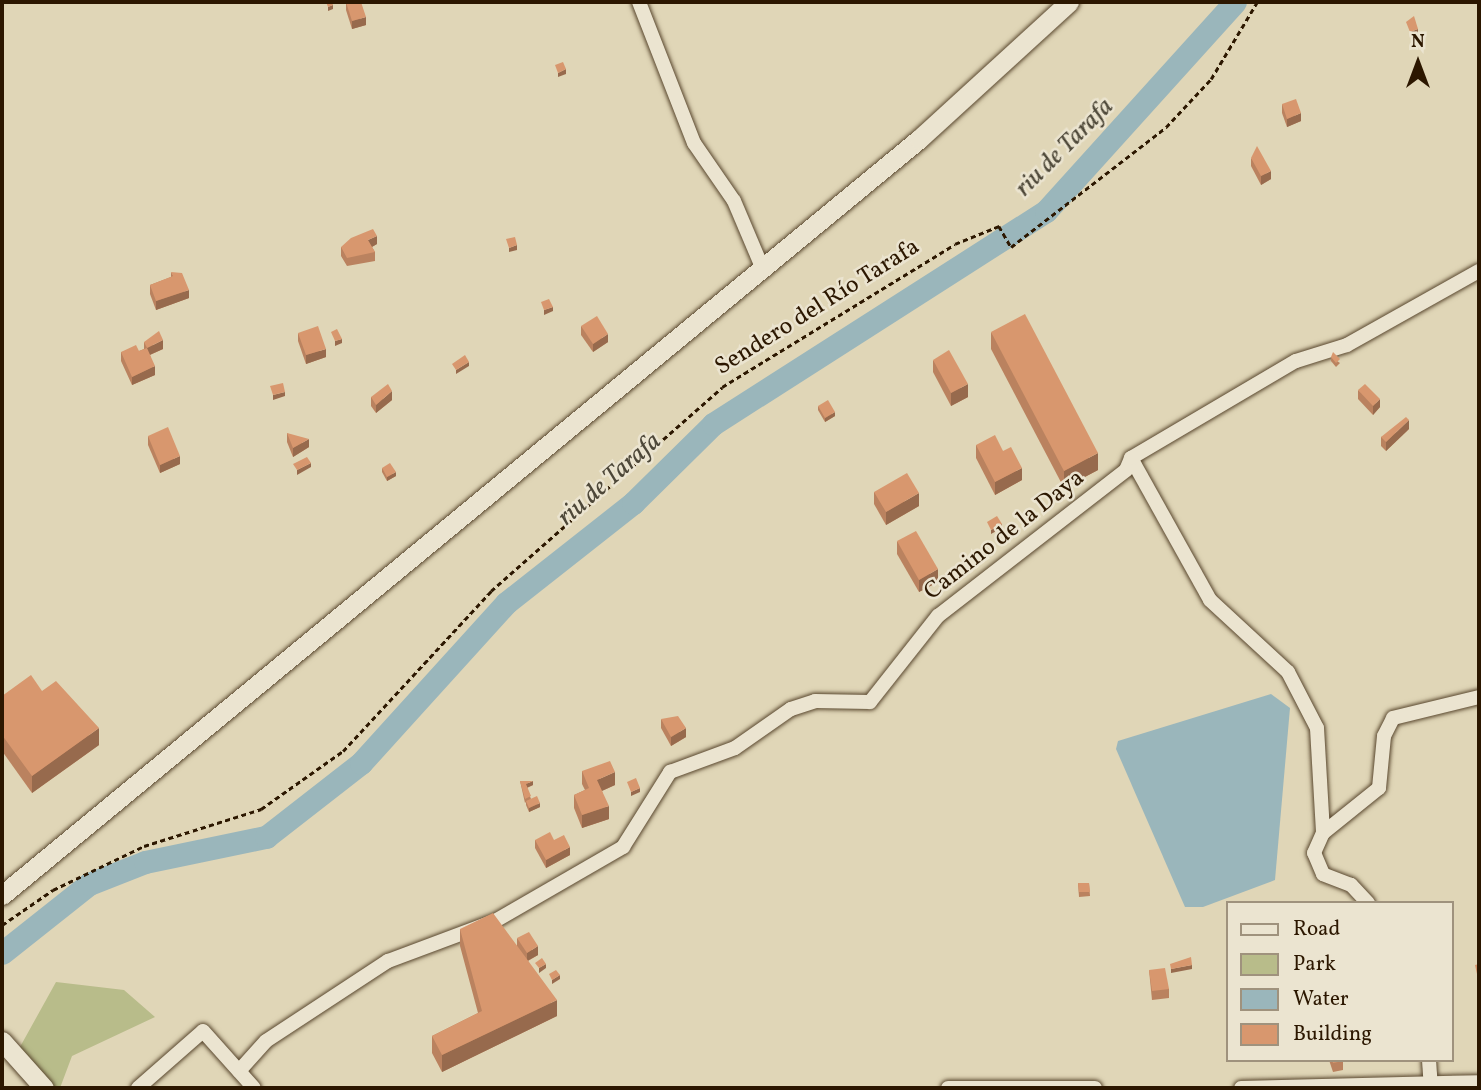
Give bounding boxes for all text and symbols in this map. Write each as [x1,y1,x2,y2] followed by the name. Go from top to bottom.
[1383,28,1453,98] north arrow
[1411,29,1425,55] text: N
[1009,92,1121,204] water label: riu de Tarafa
[710,233,926,383] street label: Sendero del Río Tarafa
[552,427,668,533] water label: riu de Tarafa
[919,465,1091,607] street label: Camino de la Daya
[1226,901,1453,1062] legend
[1293,915,1340,944] text: Road
[1293,950,1336,979] text: Park
[1293,985,1349,1014] text: Water
[1293,1020,1372,1049] text: Building

